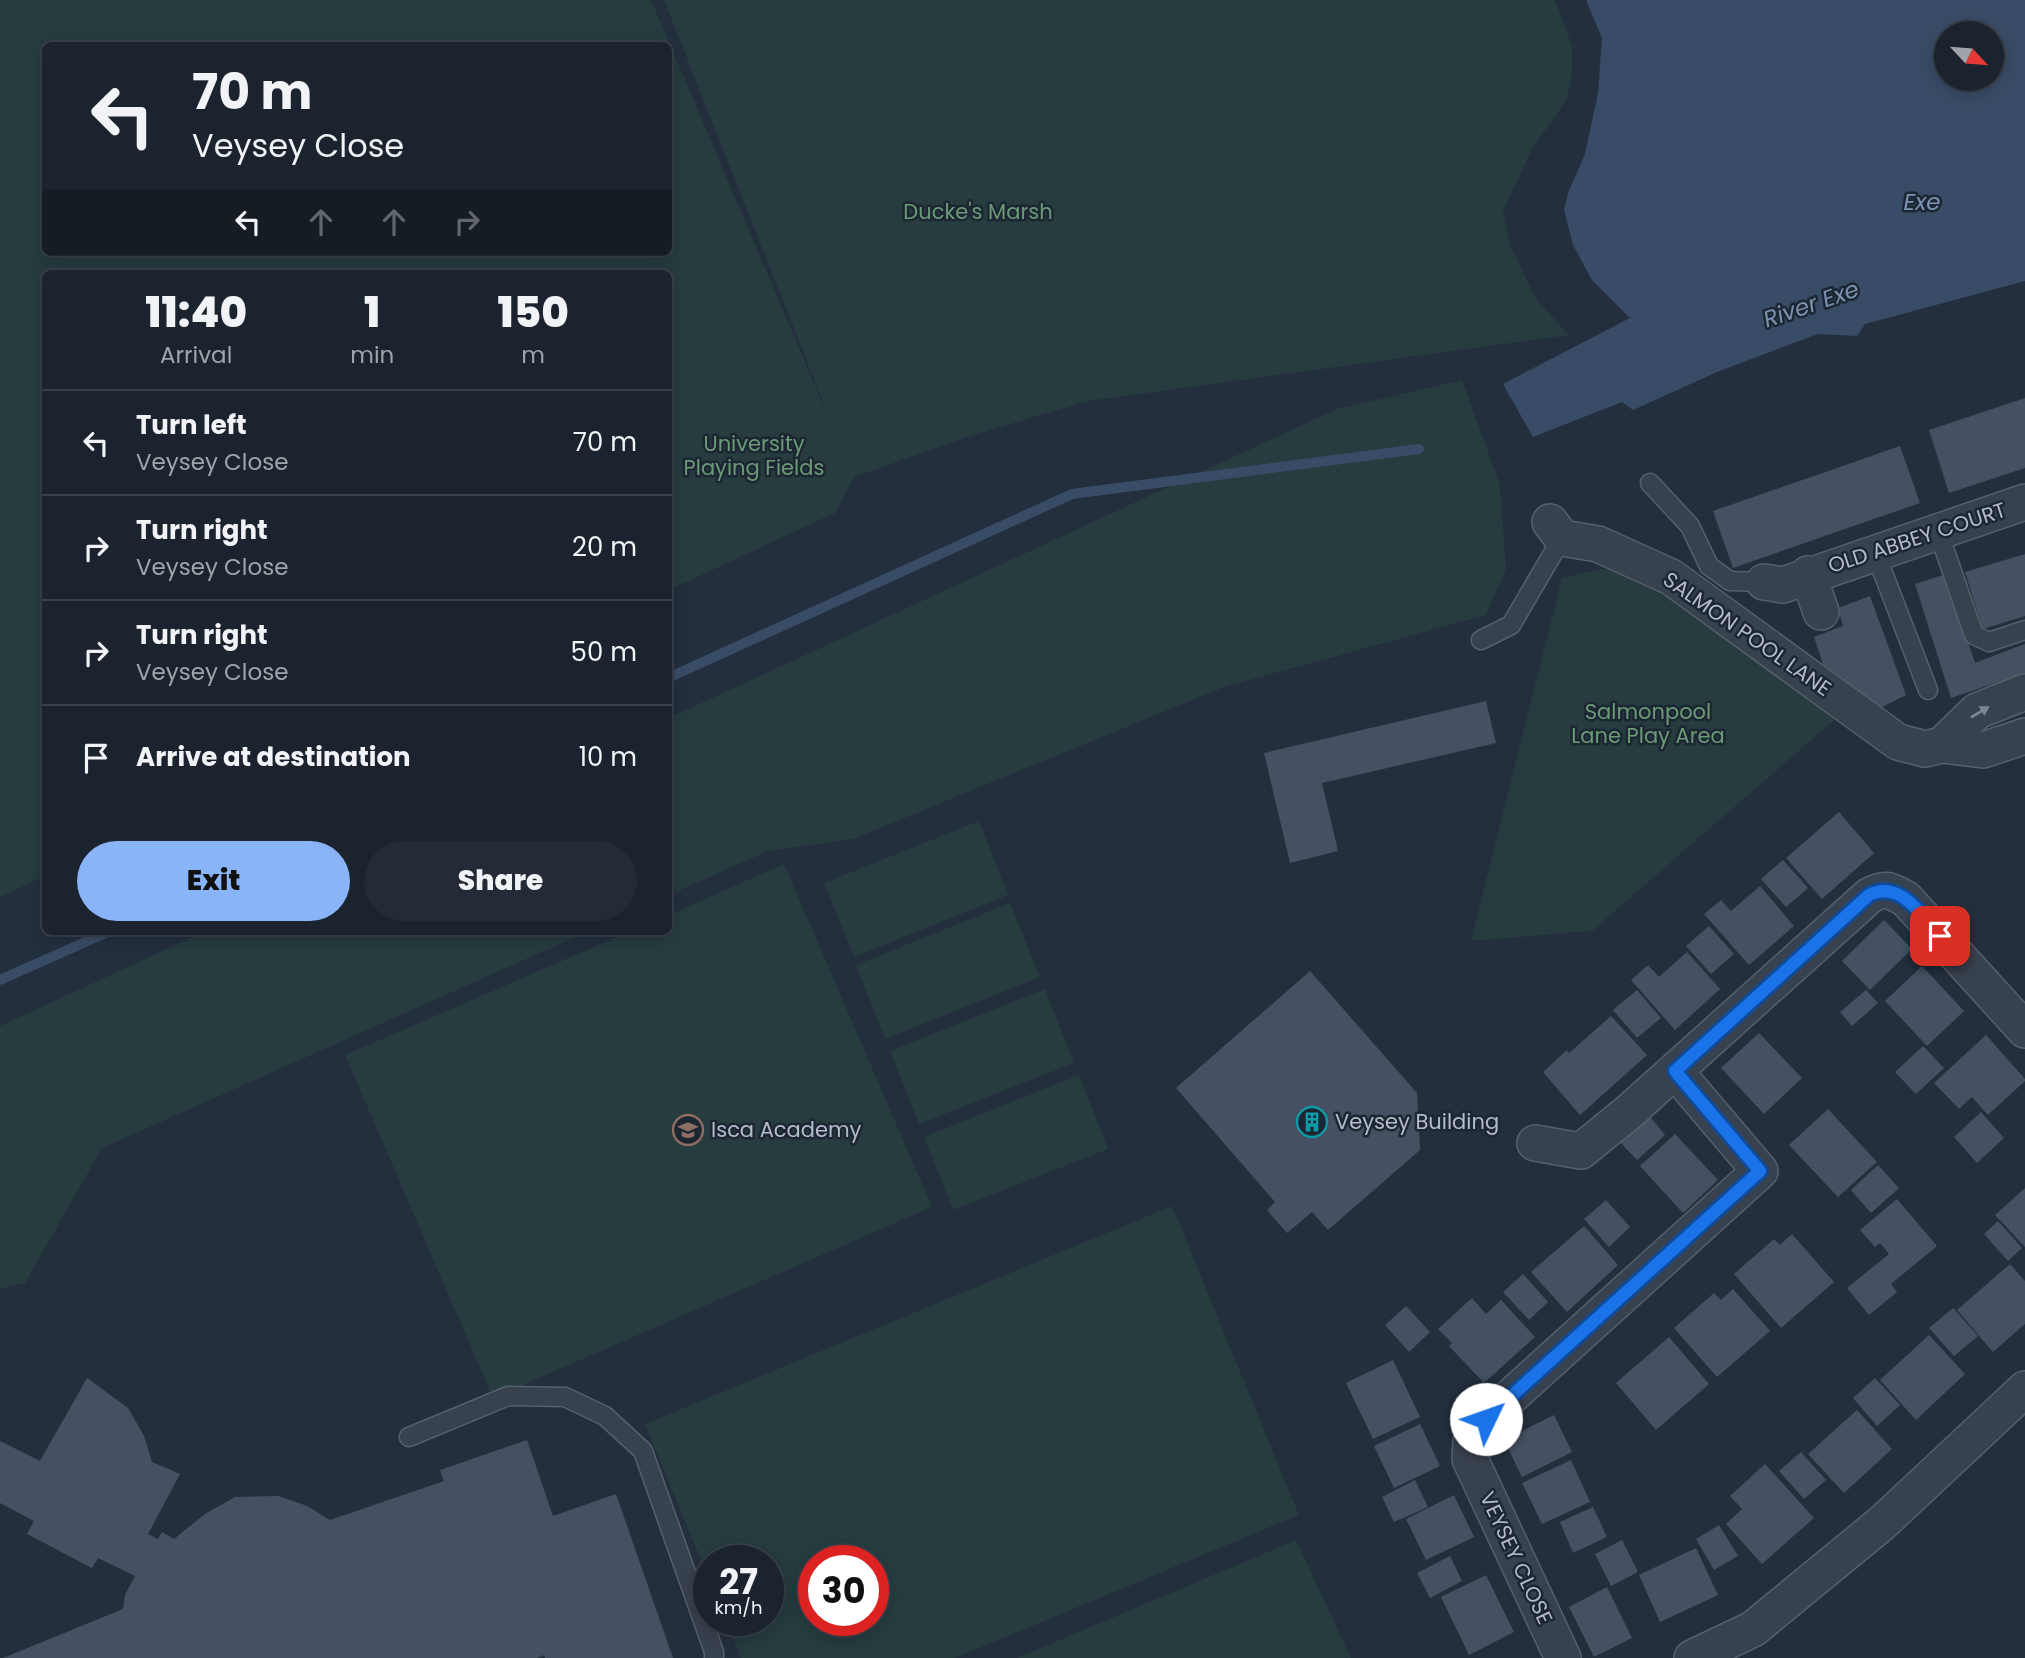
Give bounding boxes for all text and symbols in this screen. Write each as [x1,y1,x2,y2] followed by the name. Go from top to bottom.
[1934,21,2004,91] north arrow
[1934,21,2004,91] map controls
[192,58,312,126] text: 70 m
[77,70,168,161] icon: left
[192,123,404,168] text: Veysey Close
[1903,186,1941,218] water label: Exe
[903,197,1053,226] park label: Ducke's Marsh
[229,203,267,241] icon: left
[302,203,340,241] icon: ahead
[375,203,413,241] icon: ahead
[448,203,486,241] icon: right
[1759,273,1863,335] water label: River Exe
[145,283,247,342] text: 11:40
[364,283,380,342] text: 1
[497,283,569,342] text: 150
[160,339,232,371] text: Arrival
[350,339,394,371] text: min
[521,339,545,371] text: m
[136,407,247,443] text: Turn left
[77,424,115,462] icon: left
[573,424,637,460] text: 70 m
[684,429,824,482] park label: University Playing Fields
[136,446,289,478] text: Veysey Close
[1824,495,2010,580] street label: OLD ABBEY COURT
[136,512,268,548] text: Turn right
[77,529,115,567] icon: right
[572,529,637,565] text: 20 m
[136,551,289,583] text: Veysey Close
[1657,565,1837,703] street label: SALMON POOL LANE
[136,617,268,653] text: Turn right
[77,634,115,672] icon: right
[571,634,637,670] text: 50 m
[136,656,289,688] text: Veysey Close
[1571,697,1725,750] park label: Salmonpool Lane Play Area
[1970,706,1989,718] one-way arrow
[77,739,115,777] icon: arrive
[136,739,411,775] text: Arrive at destination
[579,739,637,775] text: 10 m
[77,841,350,921] button: Exit
[364,841,637,921] button: Share
[1910,906,1970,966] pin
[1921,917,1959,955] icon: arrive
[1295,1105,1329,1139] building icon: Veysey Building
[1335,1107,1499,1136] place label: Veysey Building
[671,1113,705,1147] school or university icon: Isca Academy
[711,1115,862,1144] place label: Isca Academy
[1449,1382,1523,1456] position arrow
[1473,1487,1560,1629] street label: VEYSEY CLOSE
[798,1545,889,1636] speed limit sign: 30
[719,1557,758,1606] text: 27
[715,1595,762,1620] text: km/h

